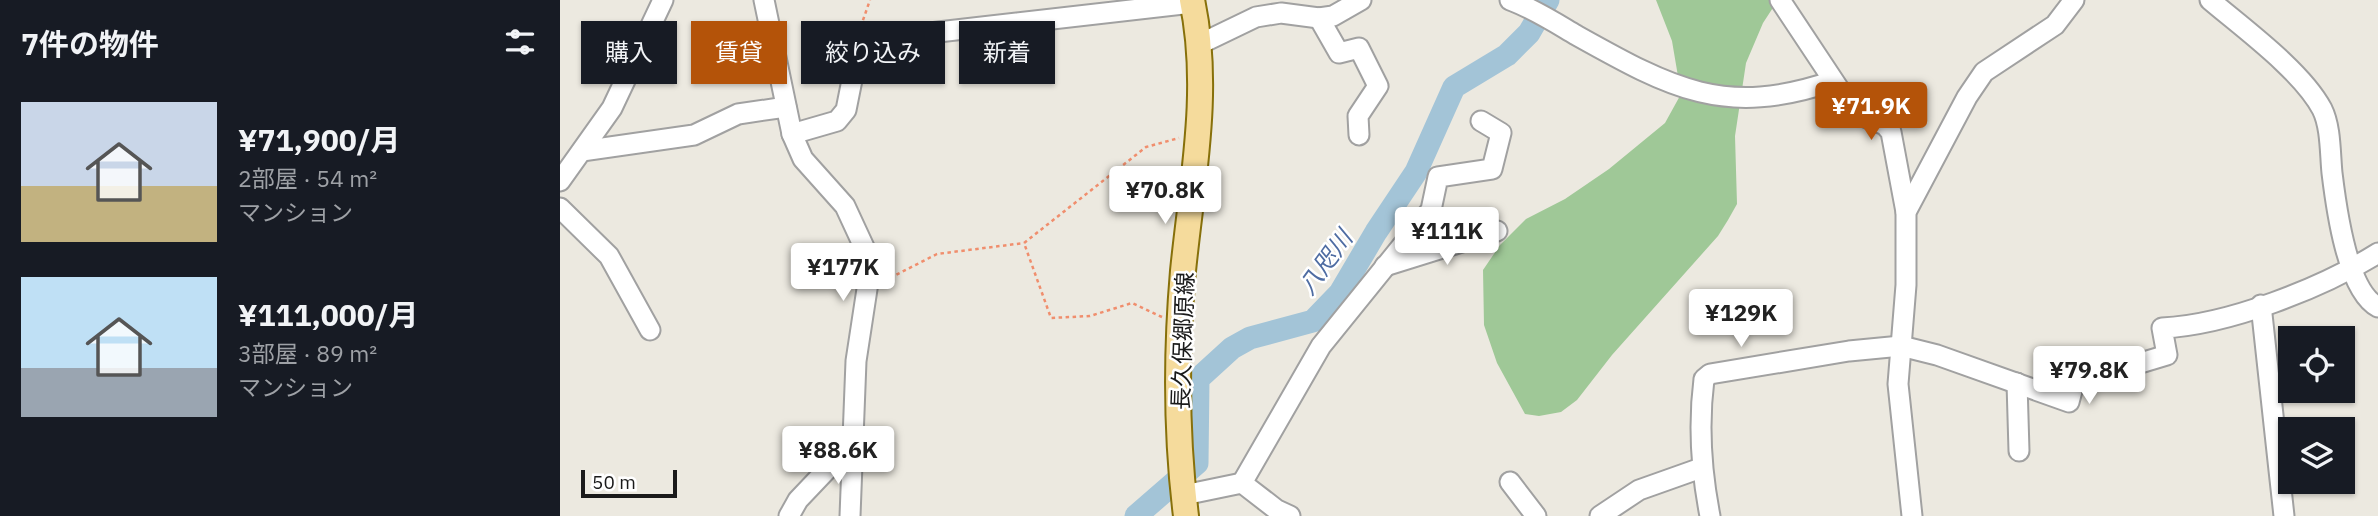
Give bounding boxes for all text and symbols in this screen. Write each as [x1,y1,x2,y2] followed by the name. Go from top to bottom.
[581,21,677,84] chip: 購入
[691,21,787,84] chip: 賃貸
[801,21,945,84] chip: 絞り込み
[959,21,1055,84] chip: 新着
[501,23,539,61] icon: filters
[21,24,159,63] text: 7件の物件
[1814,82,1928,142] pin: ¥71.9K
[1831,90,1911,120] text: ¥71.9K
[238,120,401,159] text: ¥71,900/月
[77,130,161,214] icon: home
[238,163,377,193] text: 2部屋 · 54 m²
[1108,166,1222,226] pin: ¥70.8K
[1125,174,1205,204] text: ¥70.8K
[238,197,353,227] text: マンション
[1398,208,1496,267] pin: ¥111K
[1411,215,1483,245] text: ¥111K
[1291,221,1361,301] water label: 八咫川
[794,244,892,303] pin: ¥177K
[807,251,879,281] text: ¥177K
[1165,272,1199,410] street label: 長久保郷原線
[1692,290,1790,349] pin: ¥129K
[238,295,419,334] text: ¥111,000/月
[1705,297,1777,327] text: ¥129K
[77,305,161,389] icon: home
[2278,326,2355,494] map controls
[2278,326,2355,403] button: locate
[238,338,377,368] text: 3部屋 · 89 m²
[2032,346,2146,406] pin: ¥79.8K
[2049,354,2129,384] text: ¥79.8K
[238,372,353,402] text: マンション
[2278,417,2355,494] button: layers
[781,426,895,486] pin: ¥88.6K
[798,434,878,464] text: ¥88.6K
[581,467,677,499] scale bar
[592,470,636,494] text: 50 m

